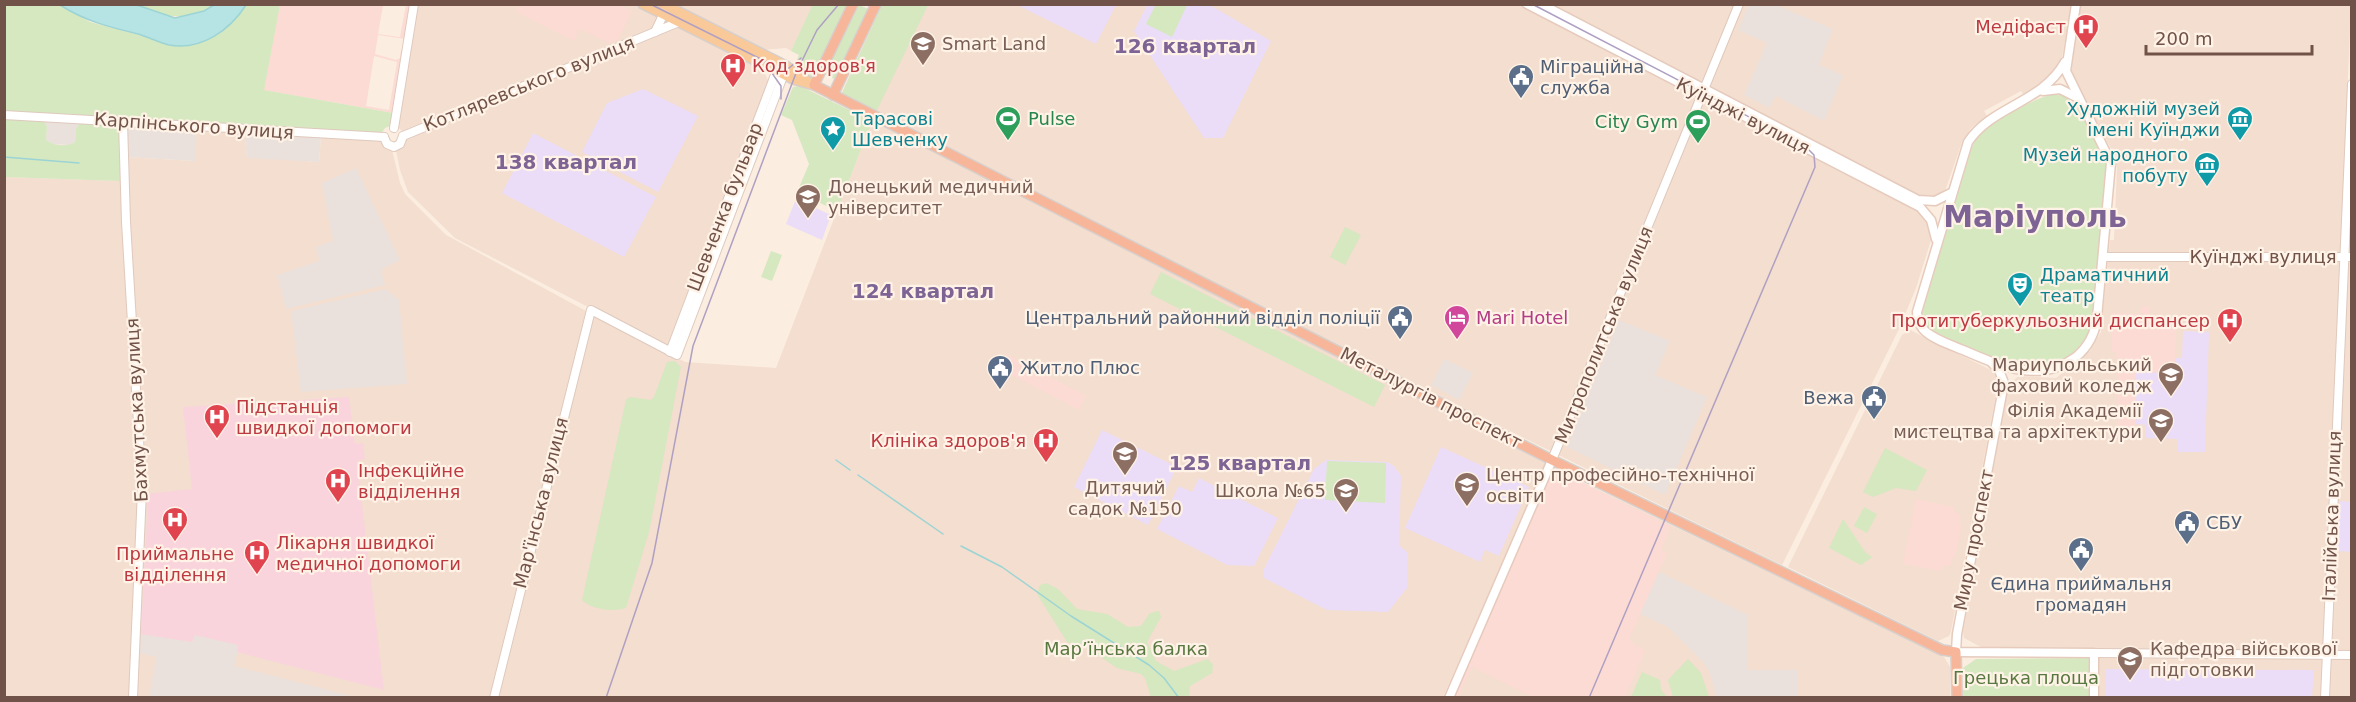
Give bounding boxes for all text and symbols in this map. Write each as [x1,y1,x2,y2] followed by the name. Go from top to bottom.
[2071,12,2101,50] hospital icon: Медіфаст
[1975,16,2066,37] place label: Медіфаст
[2146,18,2312,56] scale bar
[2155,28,2213,49] text: 200 m
[908,29,938,67] school or university icon: Smart Land
[420,31,637,136] street label: Котляревського вулиця
[942,33,1046,54] place label: Smart Land
[1114,34,1256,58] district label: 126 квартал
[718,51,748,89] hospital icon: Код здоров'я
[752,55,876,76] place label: Код здоров'я
[1540,56,1644,98] place label: Міграційна служба
[1506,62,1536,100] public building icon: Міграційна служба
[1673,73,1814,158] street label: Куїнджі вулиця
[2067,98,2220,140] place label: Художній музей імені Куїнджи
[993,104,1023,142] sports icon: Pulse
[2225,104,2255,142] museum icon: Художній музей імені Куїнджи
[1683,107,1713,145] sports icon: City Gym
[94,108,294,143] street label: Карпінського вулиця
[851,108,948,150] place label: Тарасові Шевченку
[1028,108,1075,129] place label: Pulse
[1595,111,1678,132] place label: City Gym
[818,114,848,152] place icon: Тарасові Шевченку
[683,120,766,294] street label: Шевченка бульвар
[2023,144,2188,186] place label: Музей народного побуту
[495,150,637,174] district label: 138 квартал
[2192,150,2222,188] museum icon: Музей народного побуту
[828,176,1033,218] place label: Донецький медичний університет
[793,182,823,220] school or university icon: Донецький медичний університет
[1943,199,2127,234] district label: Маріуполь
[1550,223,1657,446] street label: Митрополитська вулиця
[2189,246,2337,267] street label: Куїнджі вулиця
[2040,264,2169,306] place label: Драматичний театр
[2005,270,2035,308] theatre icon: Драматичний театр
[852,279,994,303] district label: 124 квартал
[1385,303,1415,341] public building icon: Центральний районний відділ поліції
[1442,303,1472,341] hotel icon: Mari Hotel
[2215,306,2245,344] hospital icon: Протитуберкульозний диспансер
[1025,307,1381,328] place label: Центральний районний відділ поліції
[1476,307,1568,328] place label: Mari Hotel
[1891,310,2210,331] place label: Протитуберкульозний диспансер
[121,317,152,503] street label: Бахмутська вулиця
[1337,343,1525,452] street label: Металургів проспект
[985,353,1015,391] public building icon: Житло Плюс
[1991,354,2152,396] place label: Мариупольський фаховий коледж
[1020,357,1140,378] place label: Житло Плюс
[2156,360,2186,398] school or university icon: Мариупольський фаховий коледж
[1859,383,1889,421] public building icon: Вежа
[1803,387,1854,408] place label: Вежа
[236,396,412,438] place label: Підстанція швидкої допомоги
[1893,400,2143,442] place label: Філія Академії мистецтва та архітектури
[202,402,232,440] hospital icon: Підстанція швидкої допомоги
[2146,406,2176,444] school or university icon: Філія Академії мистецтва та архітектури
[509,415,572,591] street label: Мар'їнська вулиця
[1031,426,1061,464] hospital icon: Клініка здоров'я
[870,430,1026,451] place label: Клініка здоров'я
[2318,430,2345,602] street label: Італійська вулиця
[1110,439,1140,477] school or university icon: Дитячий садок №150
[1169,451,1311,475] district label: 125 квартал
[358,460,464,502] place label: Інфекційне відділення
[1486,464,1755,506] place label: Центр професійно-технічної освіти
[323,466,353,504] hospital icon: Інфекційне відділення
[1950,468,1997,612] street label: Миру проспект
[1452,470,1482,508] school or university icon: Центр професійно-технічної освіти
[1331,476,1361,514] school or university icon: Школа №65
[1068,477,1182,519] place label: Дитячий садок №150
[1215,480,1326,501] place label: Школа №65
[160,505,190,543] hospital icon: Приймальне відділення
[2172,508,2202,546] public building icon: СБУ
[2206,512,2242,533] place label: СБУ
[276,532,461,574] place label: Лікарня швидкої медичної допомоги
[2066,535,2096,573] public building icon: Єдина приймальня громадян
[242,538,272,576] hospital icon: Лікарня швидкої медичної допомоги
[116,543,234,585] place label: Приймальне відділення
[1990,573,2172,615] place label: Єдина приймальня громадян
[1044,638,1208,659] park label: Мар’їнська балка
[2150,638,2338,680] place label: Кафедра військової підготовки
[2115,644,2145,682] school or university icon: Кафедра військової підготовки
[1953,667,2099,688] park label: Грецька площа

